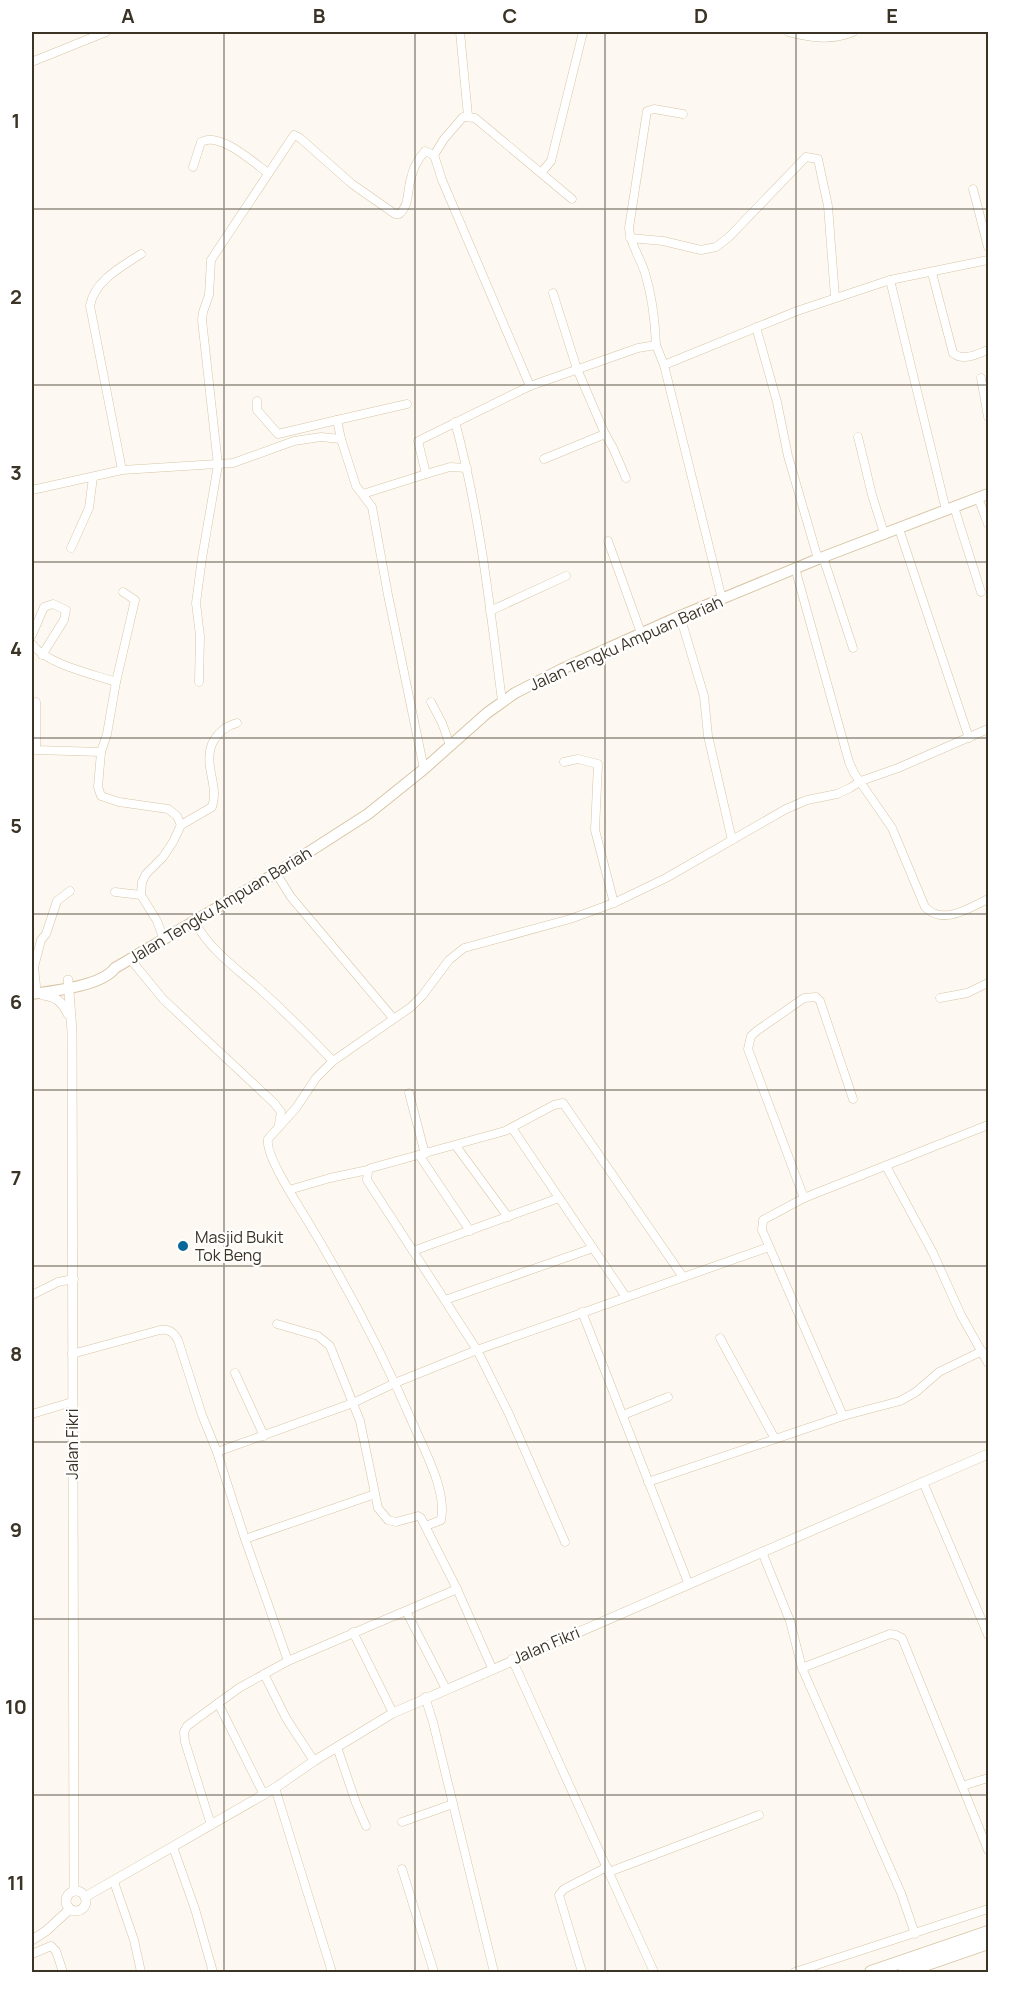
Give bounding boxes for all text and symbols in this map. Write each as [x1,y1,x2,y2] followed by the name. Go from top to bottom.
[121,2,135,29] text: A
[313,2,326,29] text: B
[503,2,517,29] text: C
[694,2,708,29] text: D
[886,2,898,29] text: E
[12,107,20,134] text: 1
[10,283,22,310] text: 2
[10,459,22,486] text: 3
[526,590,726,696] street label: Jalan Tengku Ampuan Bariah
[10,635,22,662] text: 4
[10,812,22,839] text: 5
[125,842,315,968] street label: Jalan Tengku Ampuan Bariah
[10,988,22,1015] text: 6
[11,1164,21,1191] text: 7
[195,1226,284,1266] place label: Masjid Bukit Tok Beng
[176,1239,190,1253] marker: Masjid Bukit Tok Beng
[10,1340,22,1367] text: 8
[61,1409,83,1479] street label: Jalan Fikri
[10,1516,22,1543] text: 9
[509,1621,583,1669] street label: Jalan Fikri
[5,1693,27,1720] text: 10
[7,1869,25,1896] text: 11

